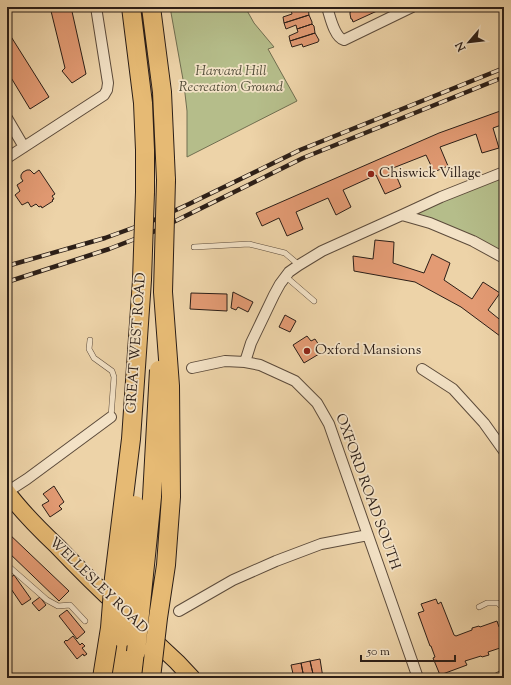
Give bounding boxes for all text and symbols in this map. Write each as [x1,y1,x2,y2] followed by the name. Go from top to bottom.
[449,22,489,62] north arrow
[452,38,471,55] text: N
[179,62,283,98] park label: Harvard Hill Recreation Ground
[379,164,481,184] place label: Chiswick Village
[366,169,376,179] marker: Chiswick Village
[122,272,152,414] street label: GREAT WEST ROAD
[315,341,421,361] place label: Oxford Mansions
[302,346,312,356] marker: Oxford Mansions
[329,411,405,573] street label: OXFORD ROAD SOUTH
[44,533,152,639] street label: WELLESLEY ROAD
[361,637,455,663] scale bar
[366,643,390,661] text: 50 m

